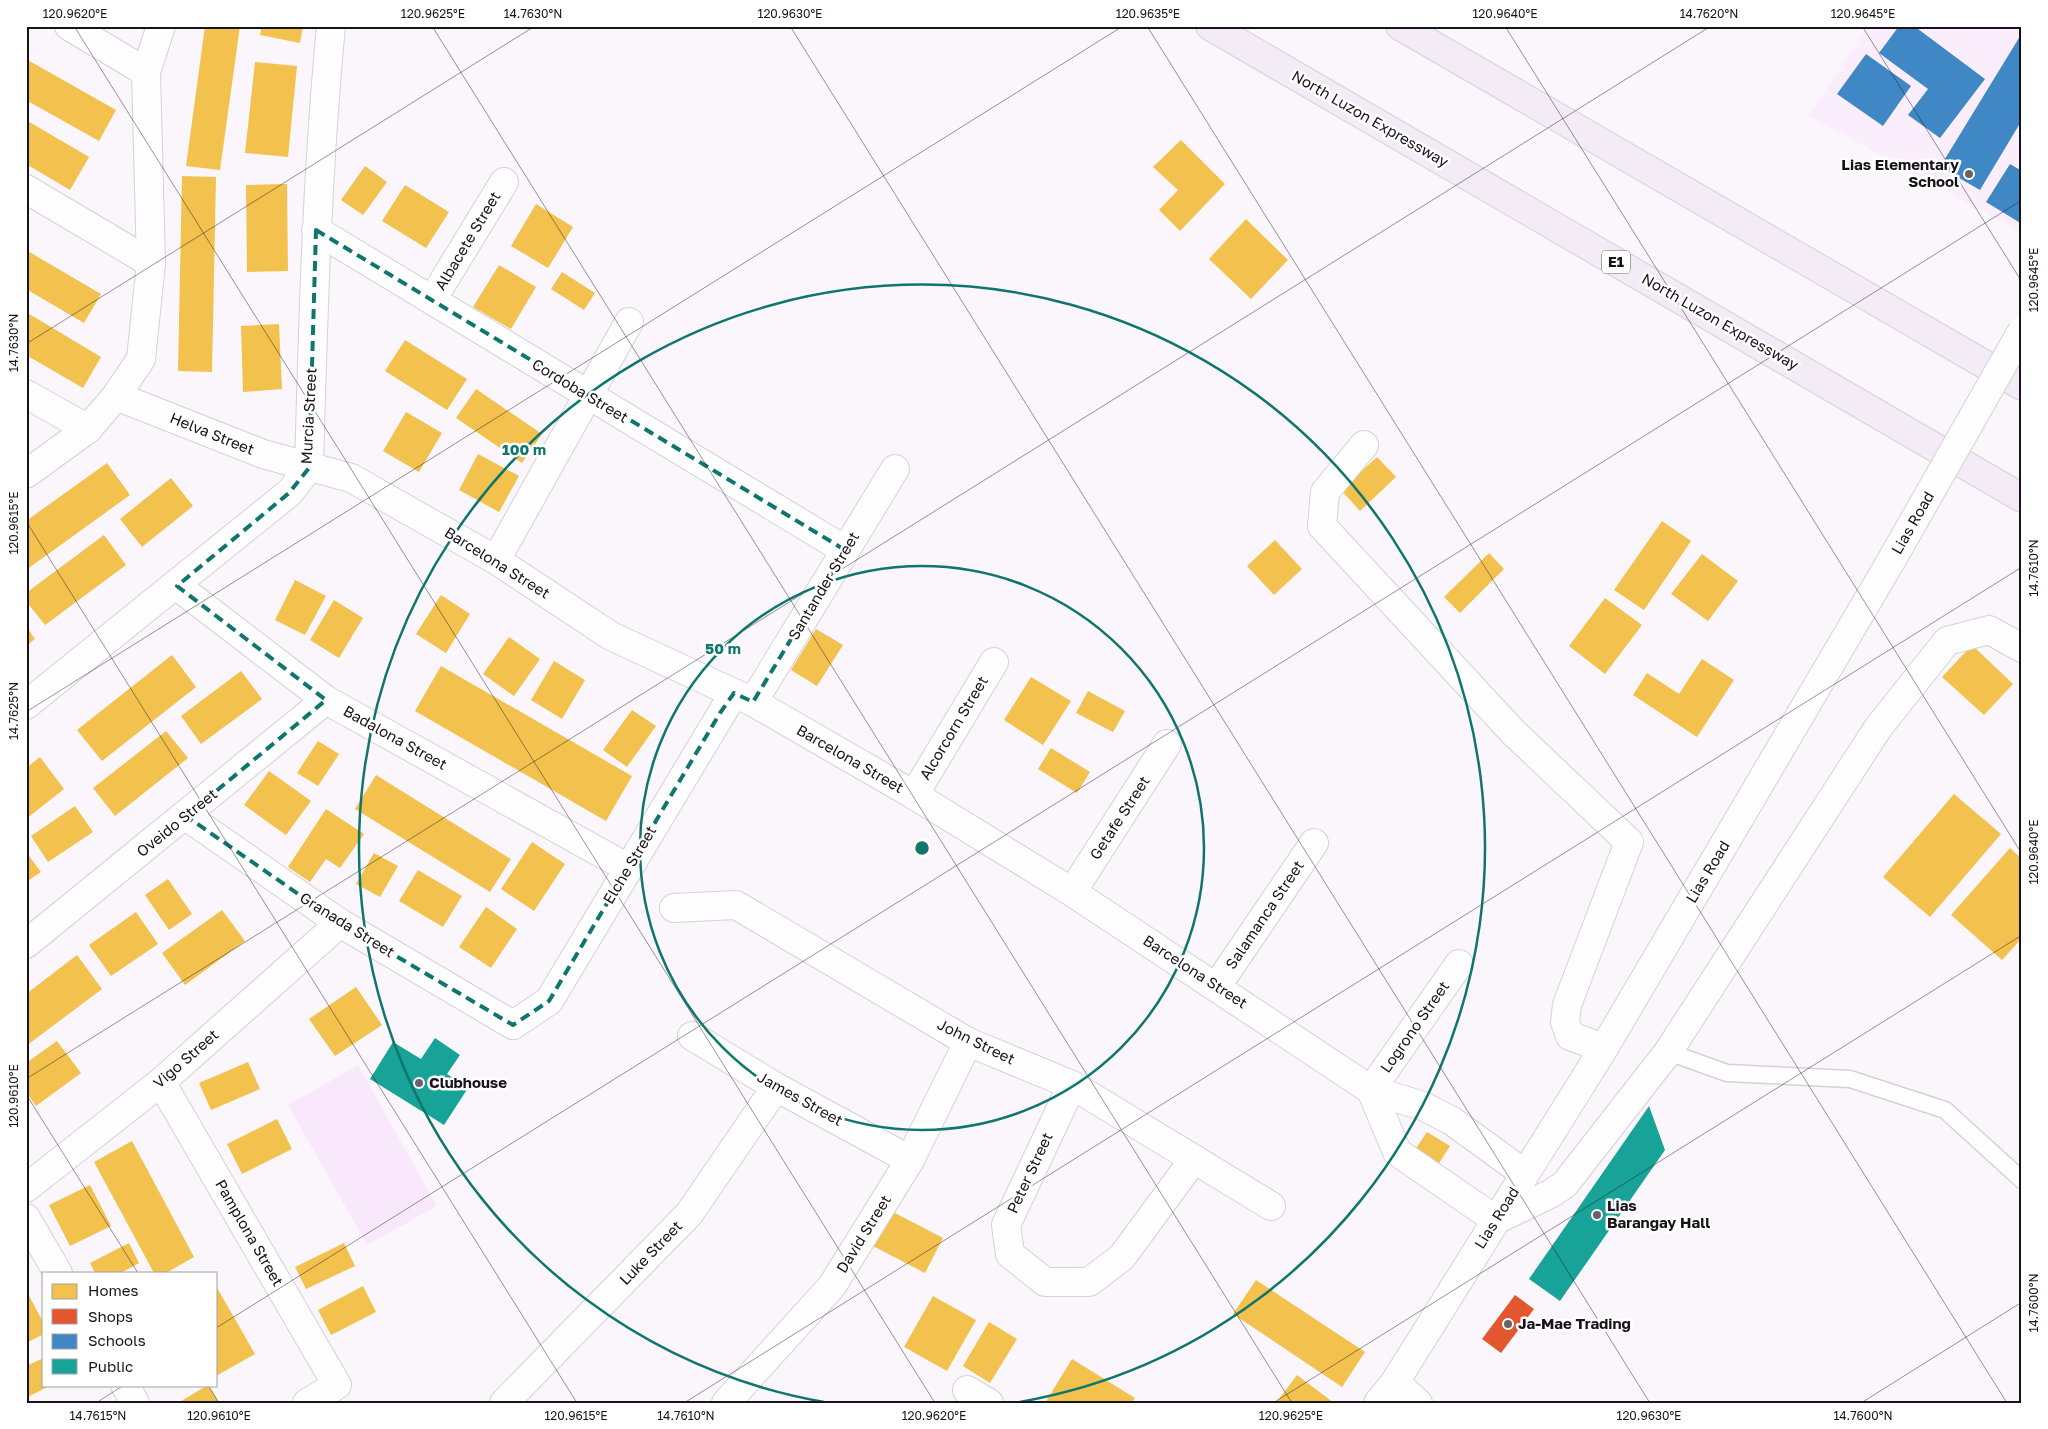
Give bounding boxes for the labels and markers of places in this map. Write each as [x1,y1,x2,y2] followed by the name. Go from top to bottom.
[1841,155,1959,190] place label: Lias Elementary School
[1963,168,1975,180] marker: Lias Elementary School
[913,839,931,857] centre of rings
[429,1073,507,1091] place label: Clubhouse
[413,1077,425,1089] marker: Clubhouse
[1607,1196,1710,1231] place label: Lias Barangay Hall
[1591,1209,1603,1221] marker: Lias Barangay Hall
[1518,1314,1631,1332] place label: Ja-Mae Trading
[1502,1318,1514,1330] marker: Ja-Mae Trading

